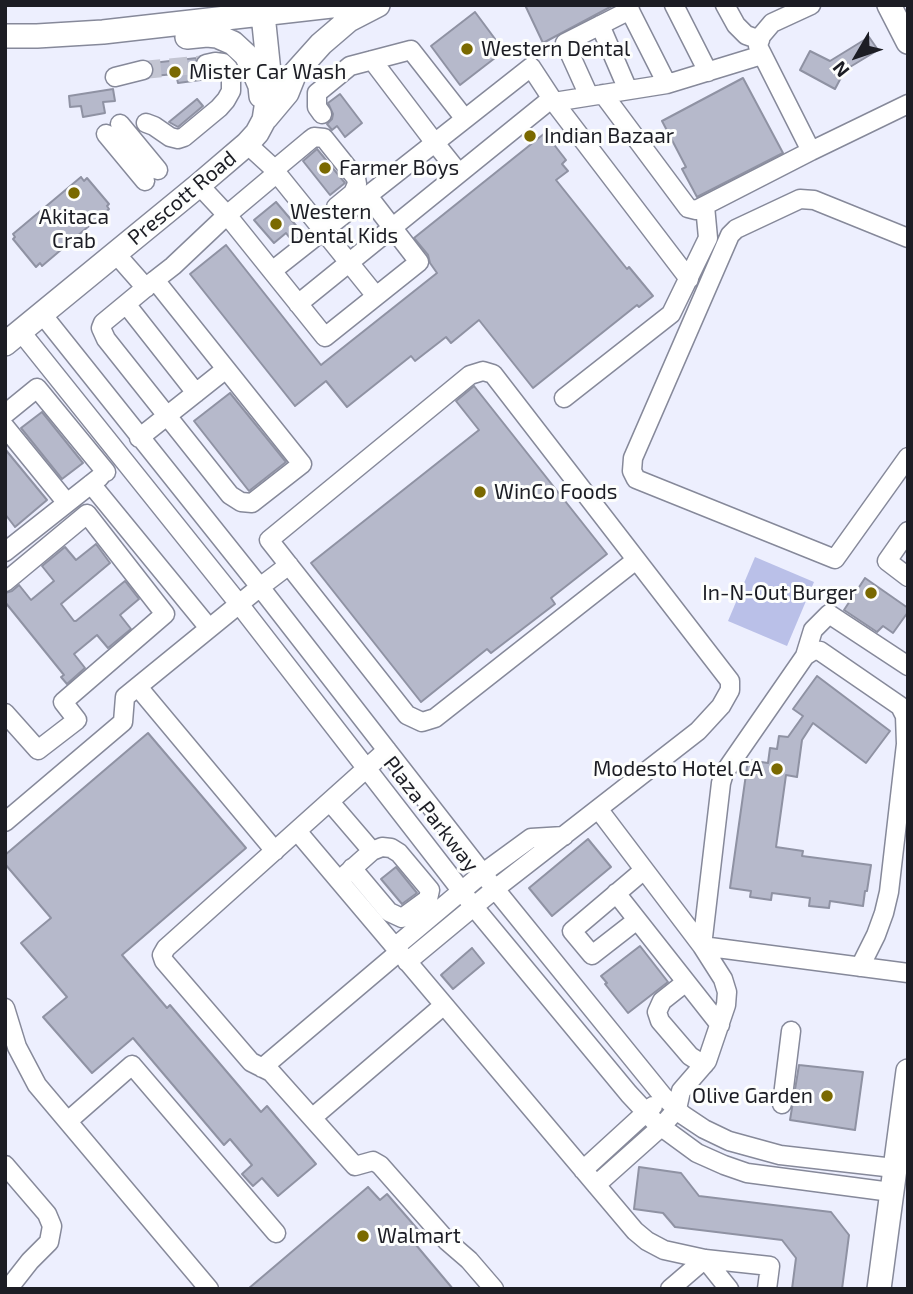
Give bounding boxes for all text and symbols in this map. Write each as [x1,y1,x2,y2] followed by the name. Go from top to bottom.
[822,21,892,91] north arrow
[481,36,630,62] place label: Western Dental
[459,41,475,57] marker: Western Dental
[827,57,854,82] text: N
[189,59,346,85] place label: Mister Car Wash
[167,64,183,80] marker: Mister Car Wash
[544,123,674,149] place label: Indian Bazaar
[522,128,538,144] marker: Indian Bazaar
[123,145,241,251] street label: Prescott Road
[339,155,459,181] place label: Farmer Boys
[317,160,333,176] marker: Farmer Boys
[66,185,82,201] marker: Akitaca Crab
[290,199,398,249] place label: Western Dental Kids
[39,204,109,254] place label: Akitaca Crab
[268,216,284,232] marker: Western Dental Kids
[494,479,617,505] place label: WinCo Foods
[472,484,488,500] marker: WinCo Foods
[702,580,857,606] place label: In-N-Out Burger
[863,585,879,601] marker: In-N-Out Burger
[378,751,484,877] street label: Plaza Parkway
[593,756,763,782] place label: Modesto Hotel CA
[769,761,785,777] marker: Modesto Hotel CA
[692,1083,813,1109] place label: Olive Garden
[819,1088,835,1104] marker: Olive Garden
[377,1223,461,1249] place label: Walmart
[355,1228,371,1244] marker: Walmart

